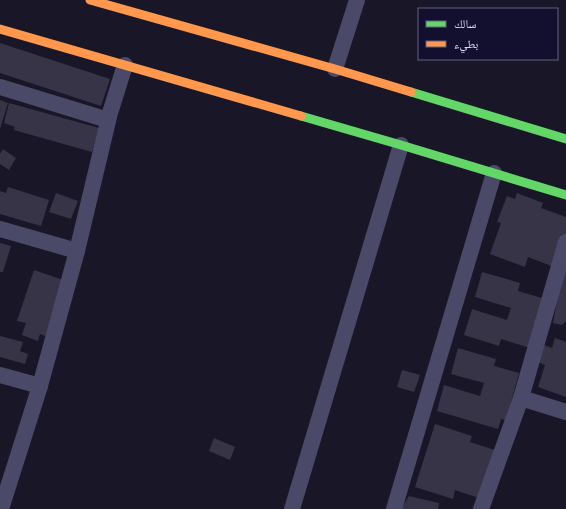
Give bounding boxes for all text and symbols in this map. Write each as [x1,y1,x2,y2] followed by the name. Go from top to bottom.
[418,8,558,60] legend
[454,16,476,31] text: سالك
[454,36,478,54] text: بطيء

